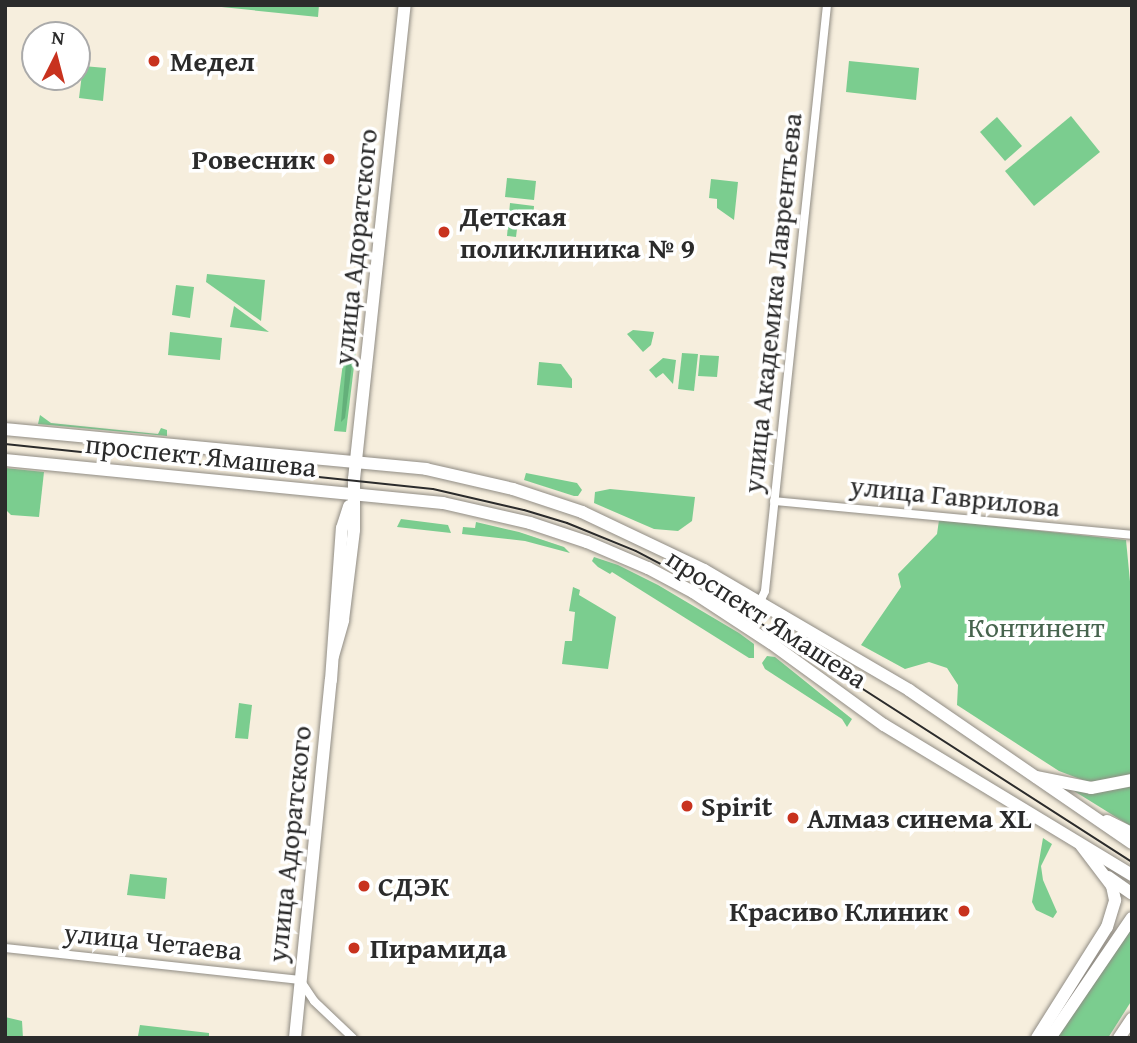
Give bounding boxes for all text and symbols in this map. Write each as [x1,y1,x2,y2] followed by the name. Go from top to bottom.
[21,21,91,91] north arrow
[50,23,66,52] text: N
[170,44,255,78] place label: Медел
[144,51,164,71] marker: Медел
[735,111,809,495] street label: улица Академика Лаврентьева
[326,127,384,367] street label: улица Адоратского
[192,142,315,176] place label: Ровесник
[321,151,337,167] marker: Ровесник
[460,199,695,265] place label: Детская поликлиника № 9
[434,222,454,242] marker: Детская поликлиника № 9
[84,426,318,484] street label: проспект Ямашева
[848,468,1062,524] street label: улица Гаврилова
[661,541,873,695] street label: проспект Ямашева
[967,610,1105,644] park label: Континент
[260,724,318,964] street label: улица Адоратского
[701,789,772,823] place label: Spirit
[679,798,695,814] marker: Spirit
[807,801,1032,835] place label: Алмаз синема XL
[785,810,801,826] marker: Алмаз синема XL
[378,869,449,903] place label: СДЭК
[356,878,372,894] marker: СДЭК
[729,894,948,928] place label: Красиво Клиник
[954,901,974,921] marker: Красиво Клиник
[62,915,244,967] street label: улица Четаева
[370,931,507,965] place label: Пирамида
[344,938,364,958] marker: Пирамида

